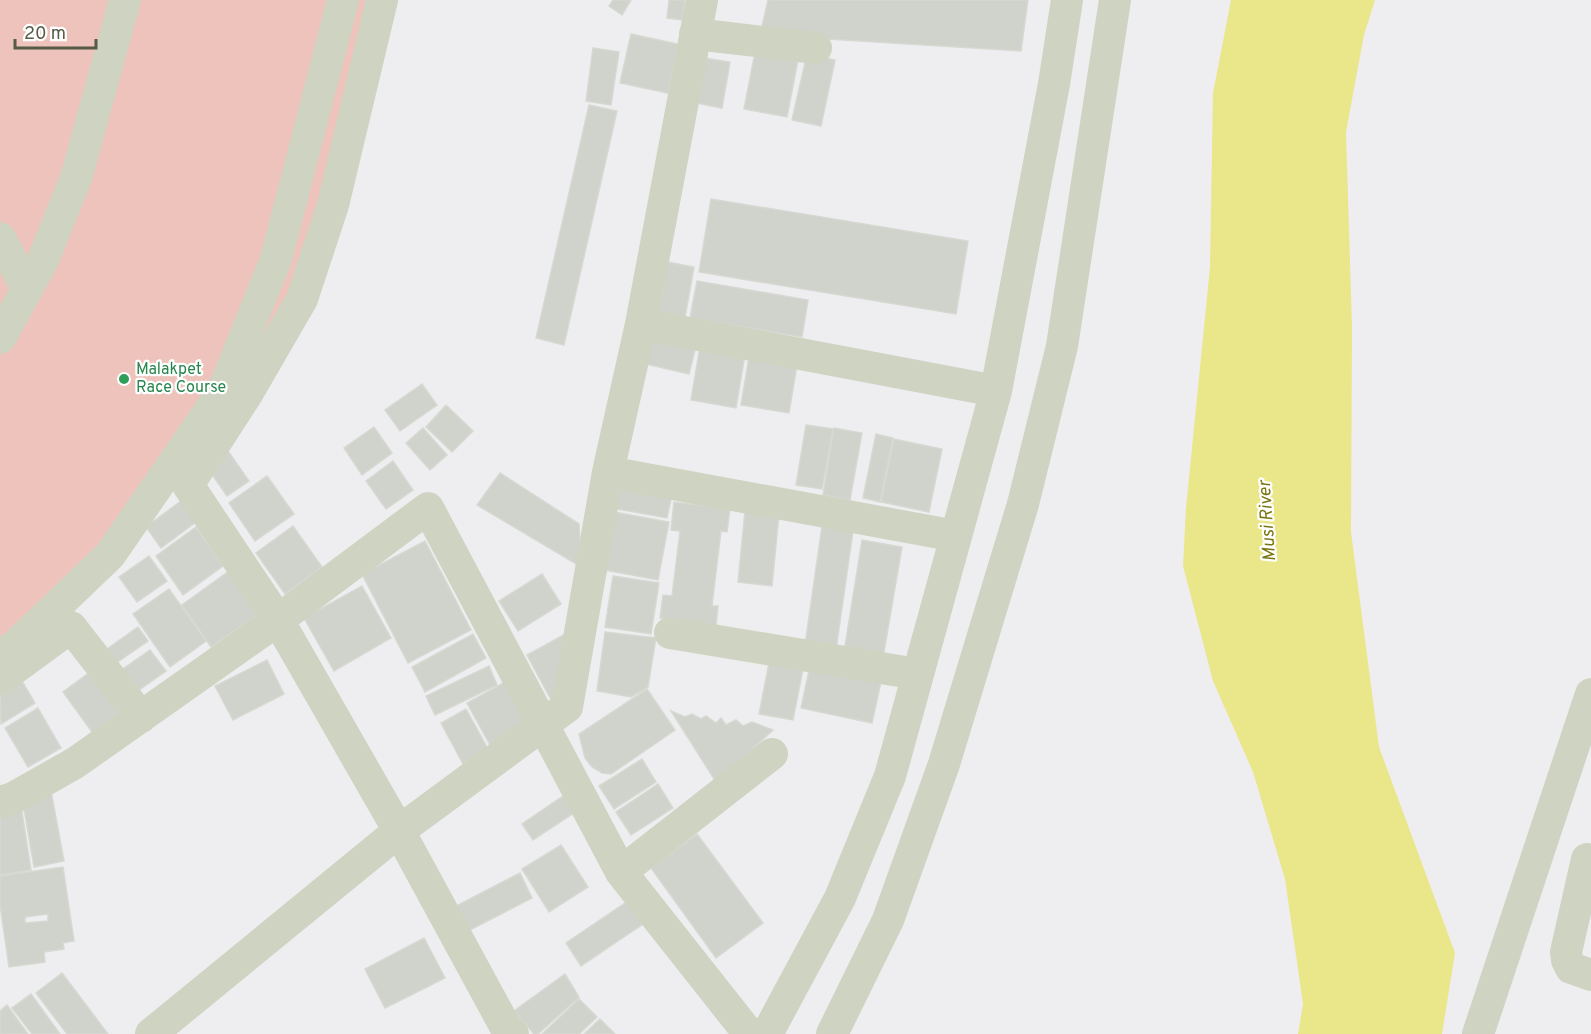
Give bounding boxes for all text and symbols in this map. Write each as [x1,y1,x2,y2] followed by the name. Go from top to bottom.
[15,12,96,50] scale bar
[24,23,66,46] text: 20 m
[136,360,226,398] place label: Malakpet Race Course
[117,372,131,386] marker: Malakpet Race Course
[1254,478,1282,562] water label: Musi River

